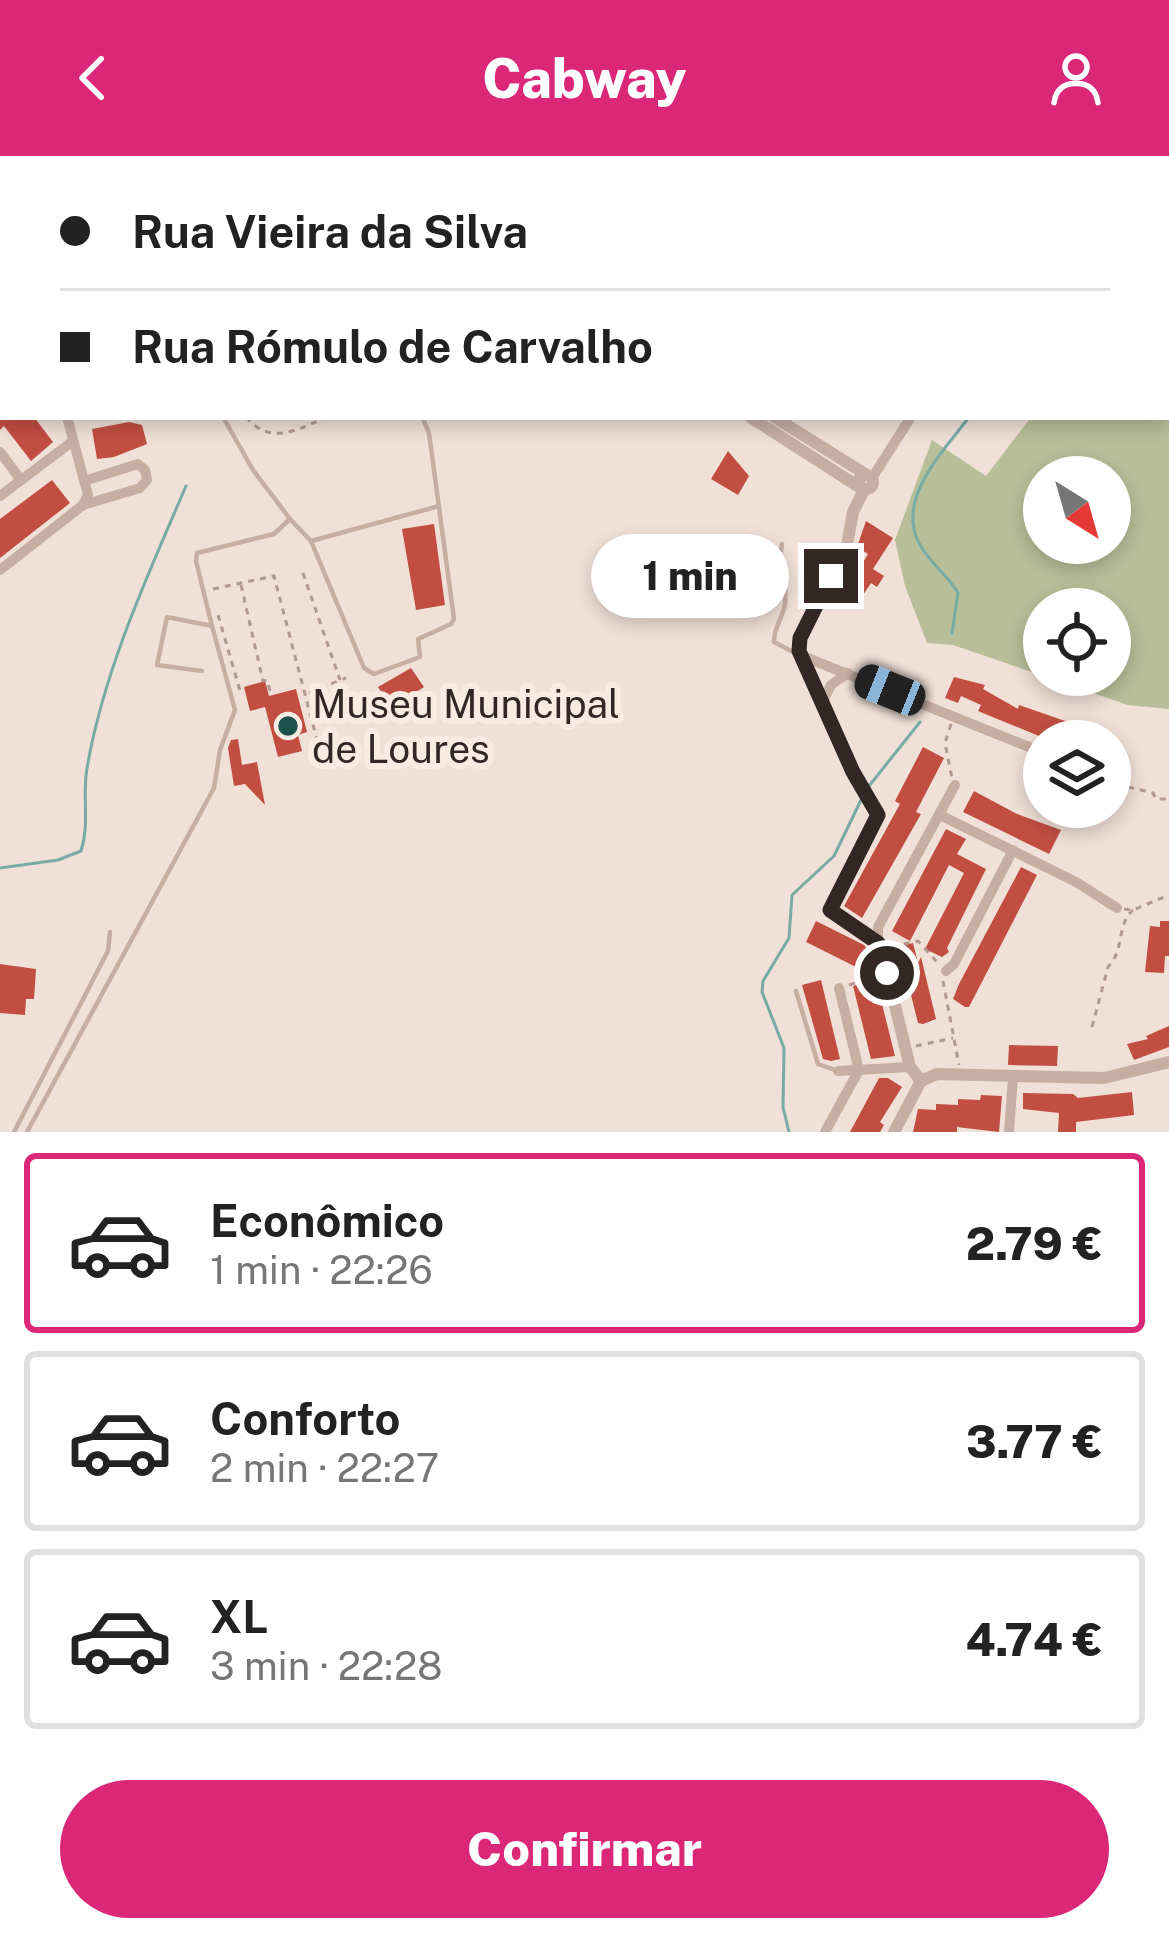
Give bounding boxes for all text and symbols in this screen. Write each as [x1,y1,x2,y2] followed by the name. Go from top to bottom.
[60,45,126,111] icon: back
[1043,45,1109,111] icon: person
[482,47,687,110] text: Cabway
[132,205,528,258] text: Rua Vieira da Silva
[132,320,653,373] text: Rua Rómulo de Carvalho
[1023,456,1131,564] north arrow
[1023,456,1131,828] map controls
[591,534,789,618] callout: 1 min
[804,549,858,603] route end
[642,553,738,599] text: 1 min
[1023,588,1131,696] button: locate
[850,660,930,720] car
[312,681,620,772] place label: Museu Municipal de Loures
[275,713,301,739] marker: Museu Municipal de Loures
[1023,720,1131,828] button: layers
[860,946,914,1000] route start
[66,1189,174,1297] icon: car
[210,1194,444,1247] text: Econômico
[966,1217,1103,1270] text: 2.79 €
[210,1247,433,1293] text: 1 min · 22:26
[66,1387,174,1495] icon: car
[210,1392,400,1445] text: Conforto
[966,1415,1103,1468] text: 3.77 €
[210,1445,439,1491] text: 2 min · 22:27
[66,1585,174,1693] icon: car
[210,1590,268,1643] text: XL
[965,1613,1103,1666] text: 4.74 €
[210,1643,442,1689] text: 3 min · 22:28
[60,1780,1109,1918] button: Confirmar

